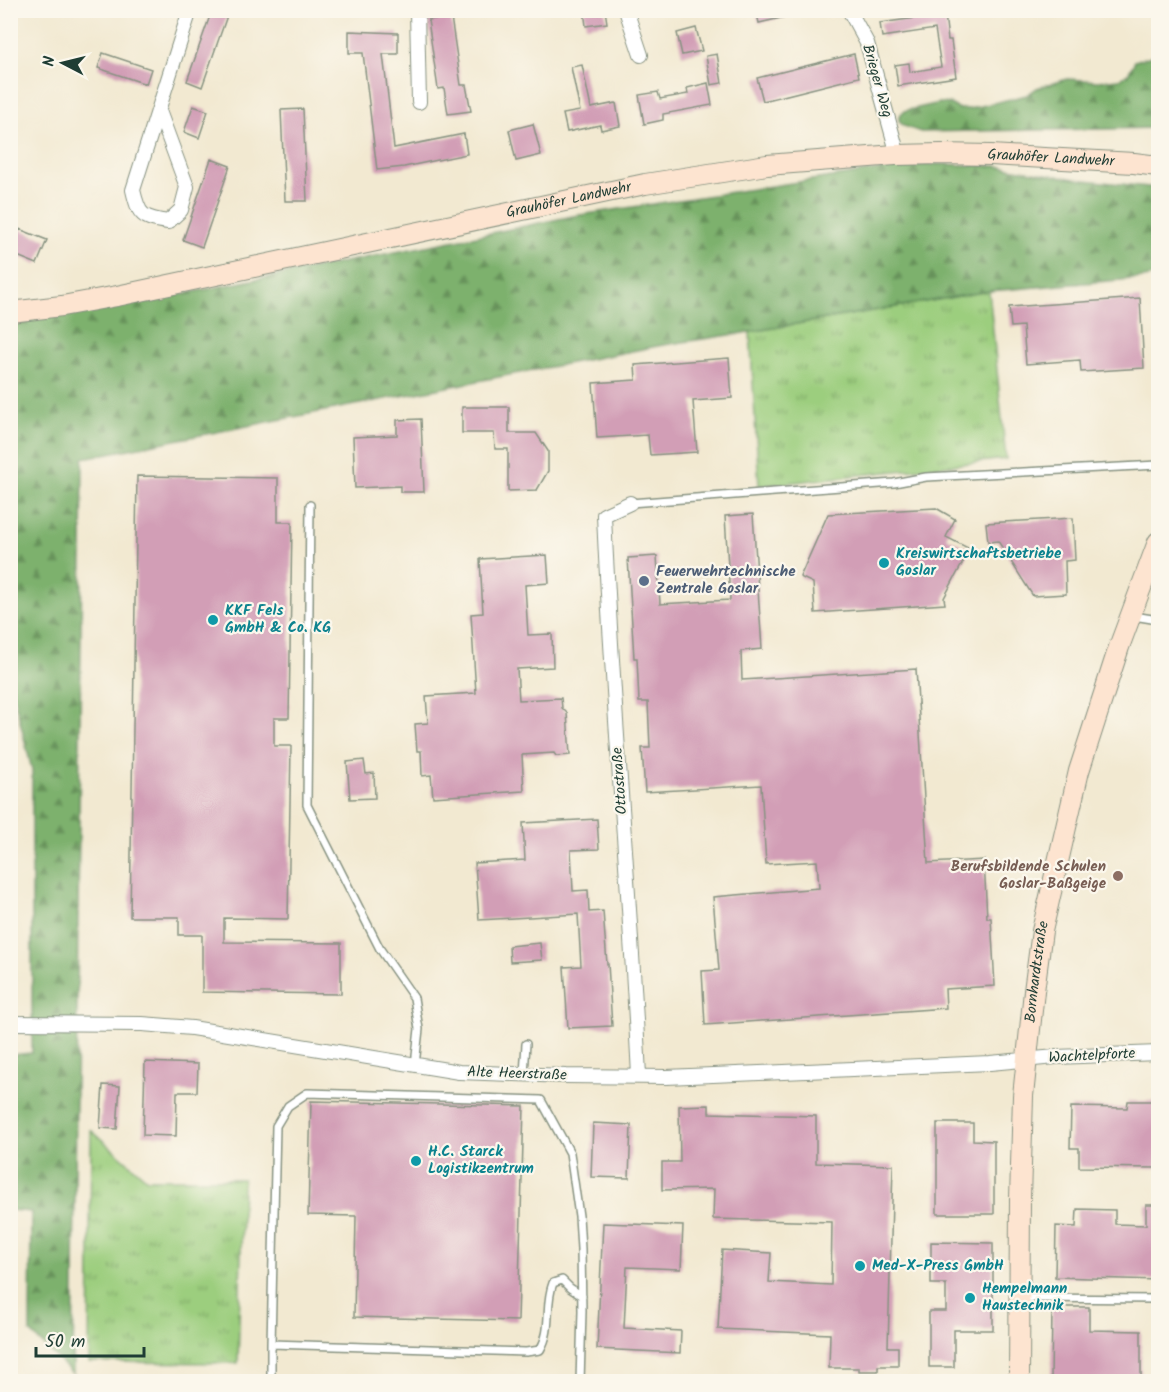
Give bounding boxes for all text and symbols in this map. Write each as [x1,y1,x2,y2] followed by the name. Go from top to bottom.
[33,33,93,93] north arrow
[855,41,899,121] street label: Brieger Weg
[37,55,63,68] text: N
[987,143,1116,174] street label: Grauhöfer Landwehr
[504,175,634,225] street label: Grauhöfer Landwehr
[896,542,1062,583] place label: Kreiswirtschaftsbetriebe Goslar
[877,556,891,570] marker: Kreiswirtschaftsbetriebe Goslar
[656,560,796,601] place label: Feuerwehrtechnische Zentrale Goslar
[637,574,651,588] marker: Feuerwehrtechnische Zentrale Goslar
[225,599,331,640] place label: KKF Fels GmbH & Co. KG
[206,613,220,627] marker: KKF Fels GmbH & Co. KG
[606,746,634,815] street label: Ottostraße
[951,855,1107,896] place label: Berufsbildende Schulen Goslar-Baßgeige
[1111,869,1125,883] marker: Berufsbildende Schulen Goslar-Baßgeige
[1019,918,1056,1024] street label: Bornhardtstraße
[1048,1042,1136,1070] street label: Wachtelpforte
[467,1060,567,1088] street label: Alte Heerstraße
[428,1140,534,1181] place label: H.C. Starck Logistikzentrum
[409,1154,423,1168] marker: H.C. Starck Logistikzentrum
[872,1254,1004,1278] place label: Med-X-Press GmbH
[853,1259,867,1273] marker: Med-X-Press GmbH
[982,1277,1067,1318] place label: Hempelmann Haustechnik
[963,1291,977,1305] marker: Hempelmann Haustechnik
[36,1320,144,1358] scale bar
[45,1328,85,1357] text: 50 m

